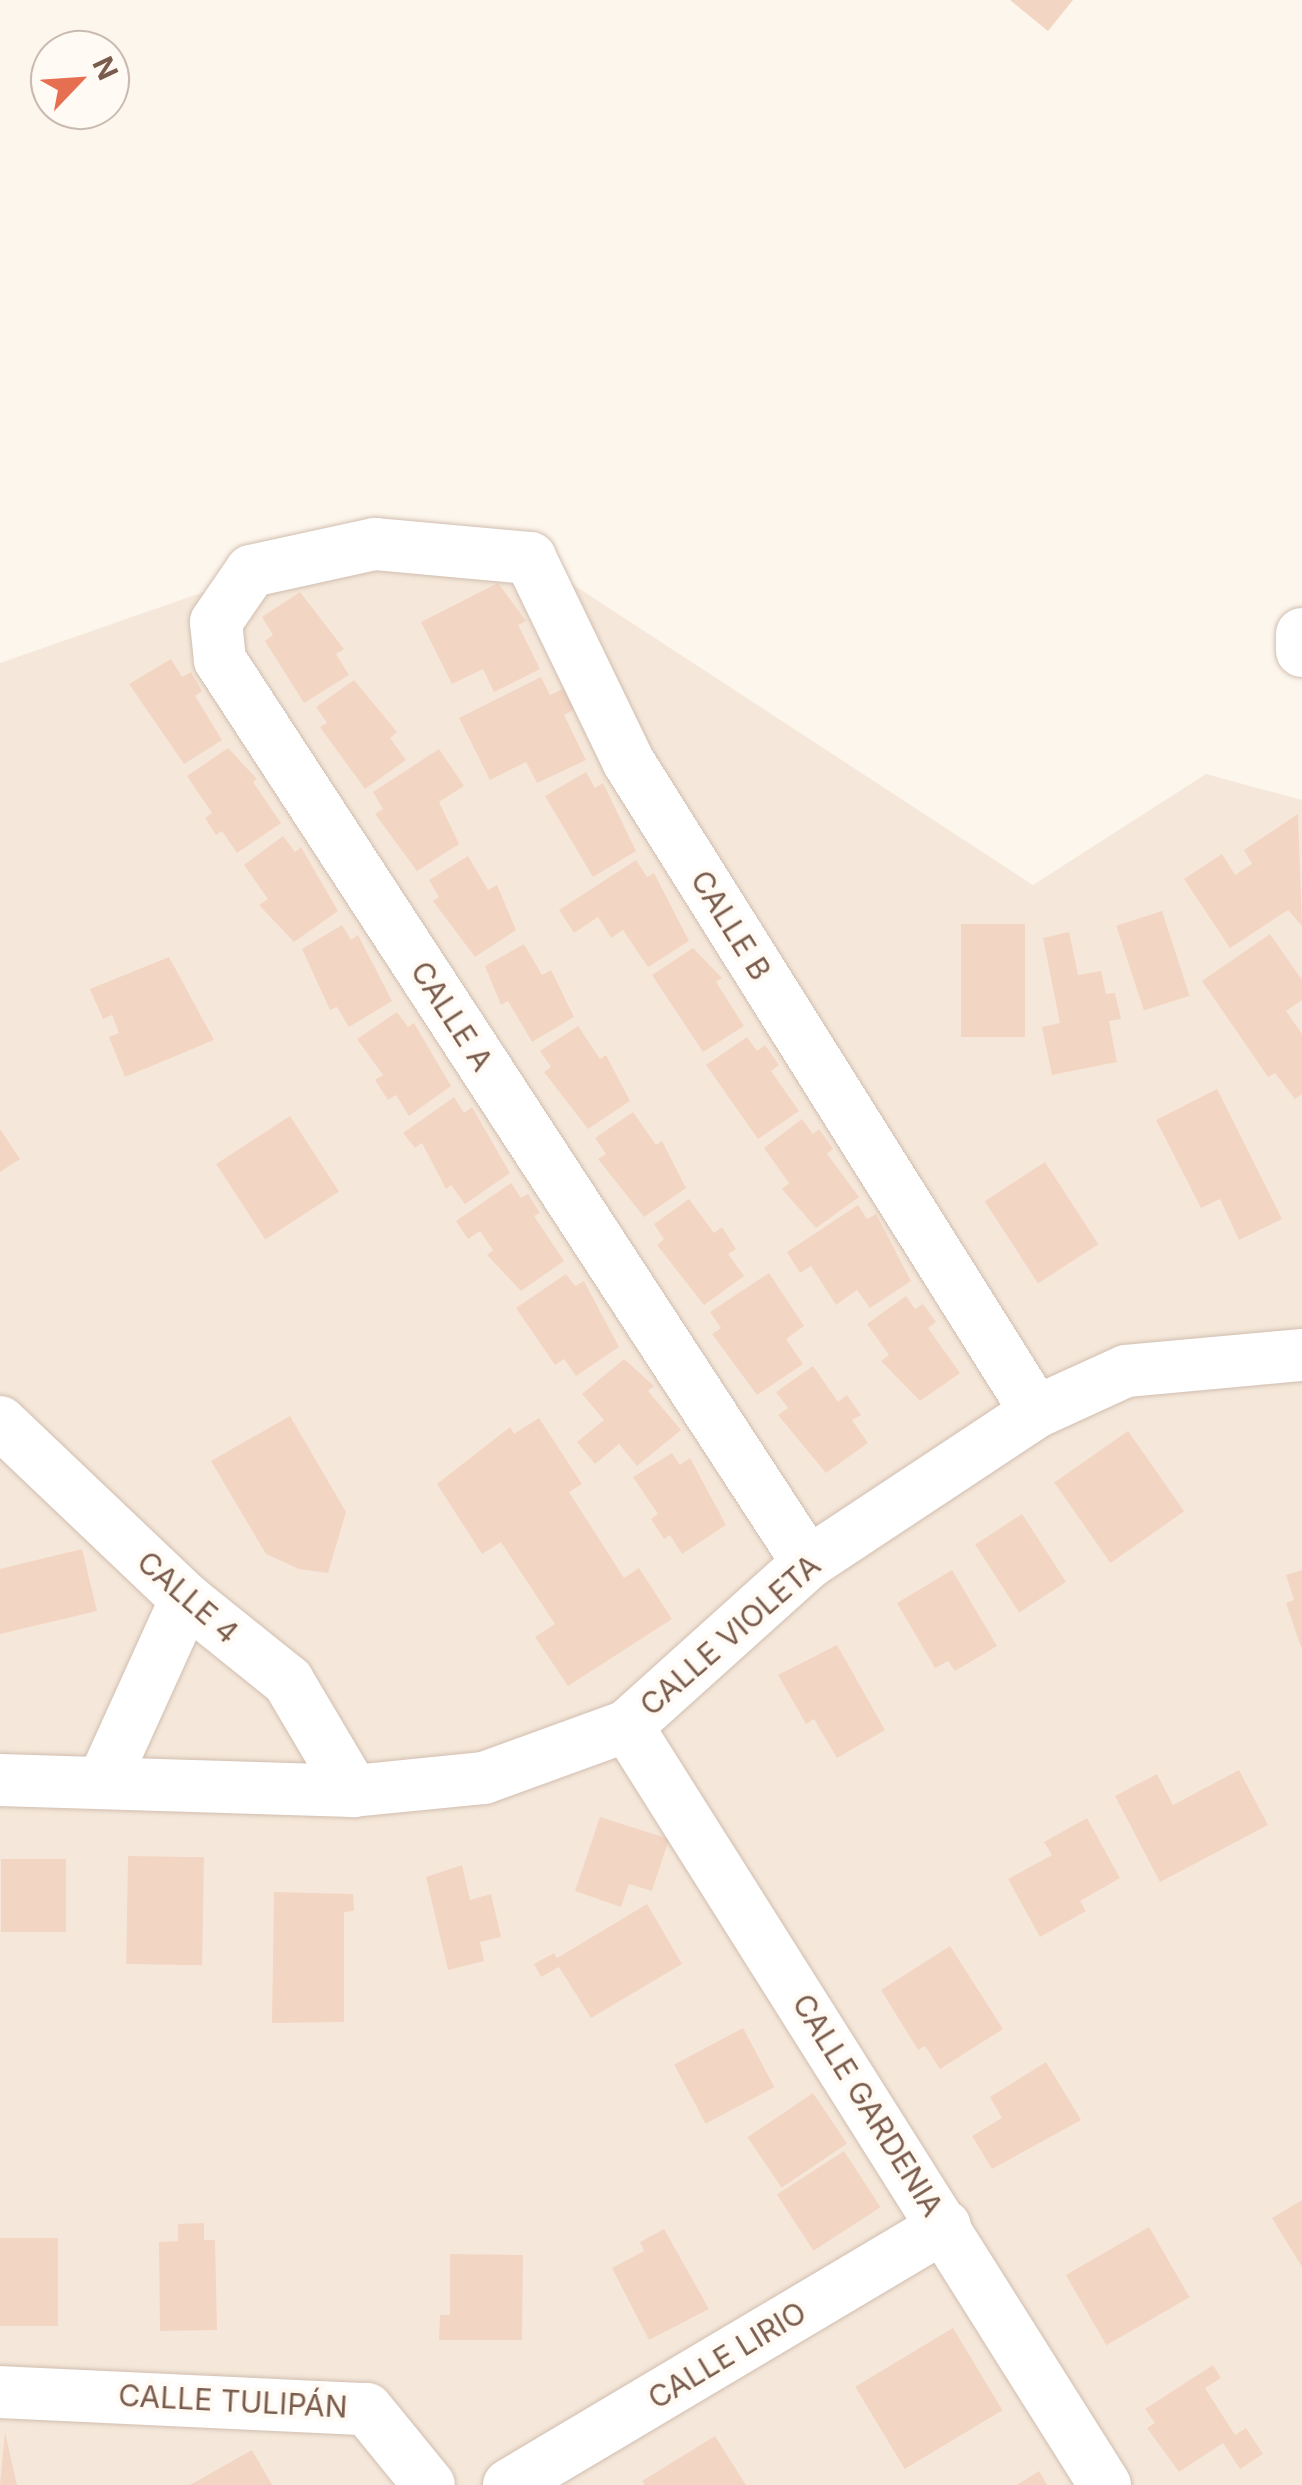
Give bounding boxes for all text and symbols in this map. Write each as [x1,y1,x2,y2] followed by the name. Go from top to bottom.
[30,30,130,130] north arrow
[85,51,125,85] text: N
[683,864,779,986] street label: CALLE B
[403,955,501,1077] street label: CALLE A
[130,1543,246,1651] street label: CALLE 4
[633,1547,827,1723] street label: CALLE VIOLETA
[785,1987,951,2223] street label: CALLE GARDENIA
[642,2294,812,2416] street label: CALLE LIRIO
[118,2377,348,2425] street label: CALLE TULIPÁN

